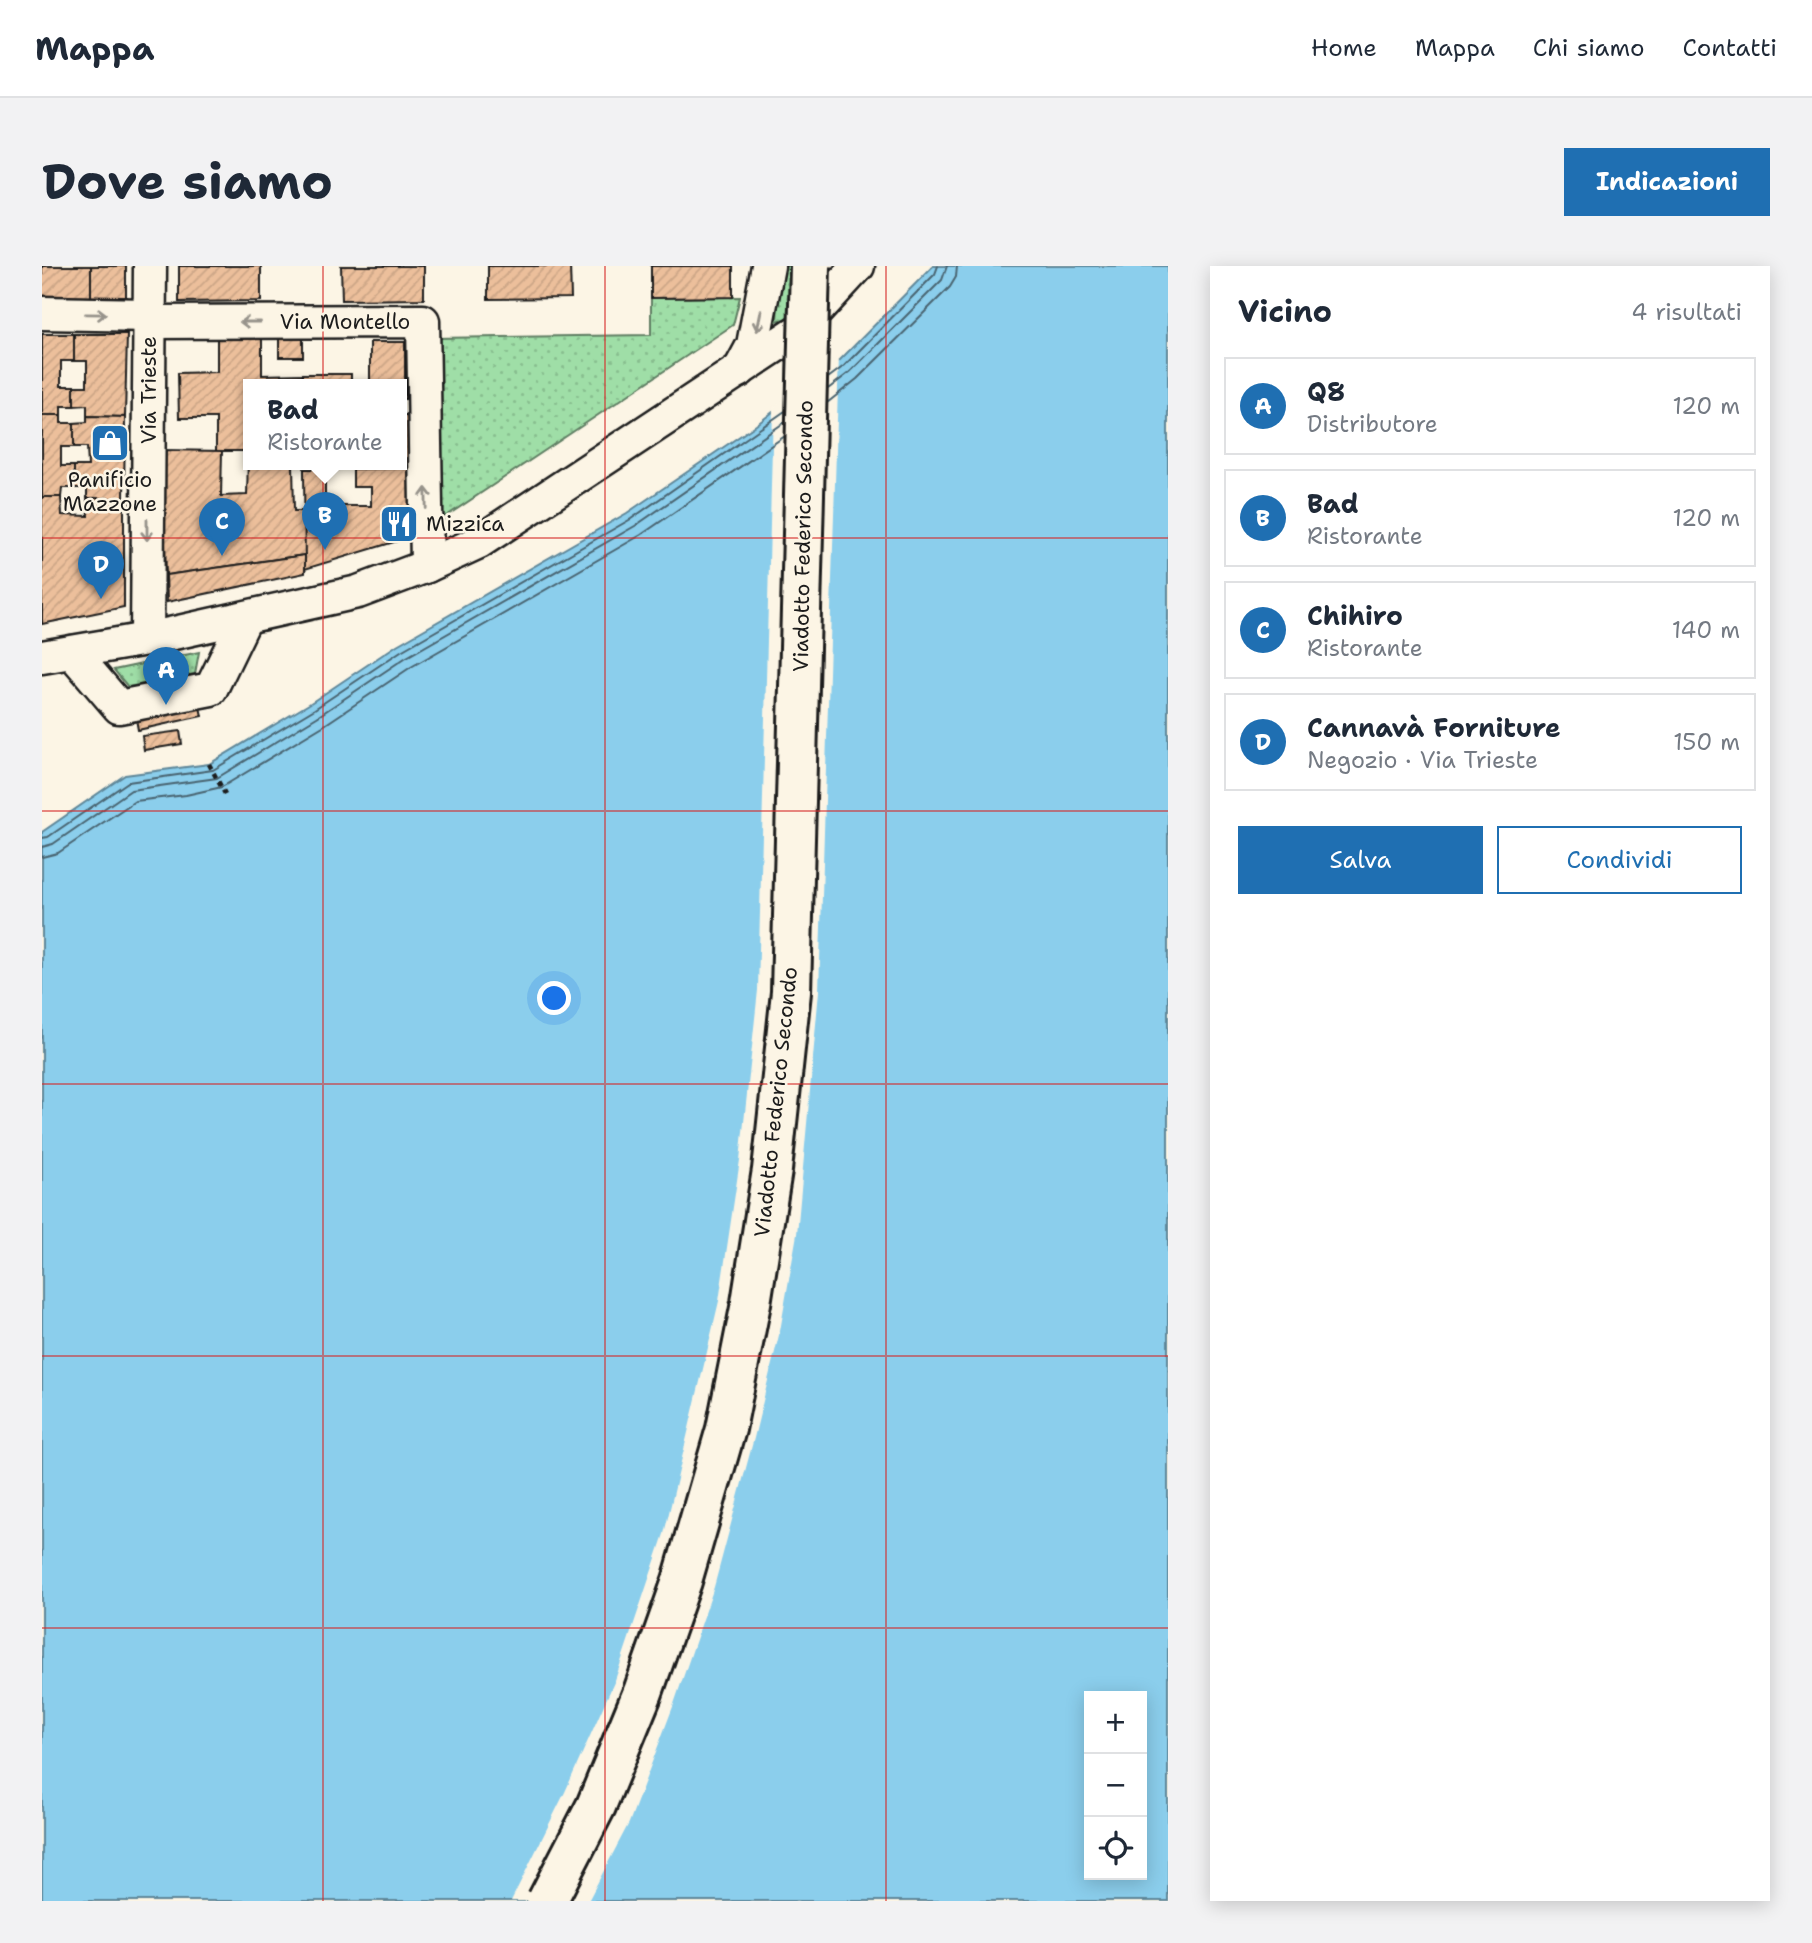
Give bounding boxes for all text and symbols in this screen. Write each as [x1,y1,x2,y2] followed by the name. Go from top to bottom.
[35,26,155,71] text: Mappa
[1311,32,1377,64] text: Home
[1415,32,1495,64] text: Mappa
[1533,32,1645,64] text: Chi siamo
[1683,32,1777,64] text: Contatti
[1564,148,1770,216] button: Indicazioni
[42,149,333,215] text: Dove siamo
[1238,291,1332,332] text: Vicino
[1631,297,1742,327] text: 4 risultati
[84,307,107,321] one-way arrow
[280,308,410,336] street label: Via Montello
[751,309,765,332] one-way arrow
[238,315,261,329] one-way arrow
[135,336,163,444] street label: Via Trieste
[1307,374,1345,409] text: Q8
[243,379,407,470] popup
[1254,391,1272,421] text: A
[1672,391,1740,421] text: 120 m
[267,392,319,427] text: Bad
[787,400,819,672] street label: Viadotto Federico Secondo
[1307,409,1438,439] text: Distributore
[89,422,131,464] shop icon: Panificio Mazzone
[267,427,383,457] text: Ristorante
[63,466,157,518] place label: Panificio Mazzone
[419,486,433,509] one-way arrow
[1307,486,1359,521] text: Bad
[302,492,348,550] pin: B
[199,498,245,556] pin: C
[378,503,420,545] restaurant icon: Mizzica
[1256,503,1270,533] text: B
[1672,503,1740,533] text: 120 m
[426,510,504,538] place label: Mizzica
[141,518,154,541] one-way arrow
[1307,521,1423,551] text: Ristorante
[78,541,124,599] pin: D
[1307,598,1403,633] text: Chihiro
[1256,615,1270,645] text: C
[1672,615,1740,645] text: 140 m
[1307,633,1423,663] text: Ristorante
[143,647,189,705] pin: A
[1307,710,1561,745] text: Cannavà Forniture
[1255,727,1271,757] text: D
[1673,727,1740,757] text: 150 m
[1307,745,1538,775] text: Negozio · Via Trieste
[1238,826,1483,894] button: Salva
[1497,826,1742,894] button: Condividi
[748,965,804,1239] street label: Viadotto Federico Secondo
[537,981,571,1015] your location
[1084,1691,1147,1880] map controls
[1084,1691,1147,1754] button: +
[1084,1754,1147,1817] button: −
[1084,1817,1147,1880] button: locate

